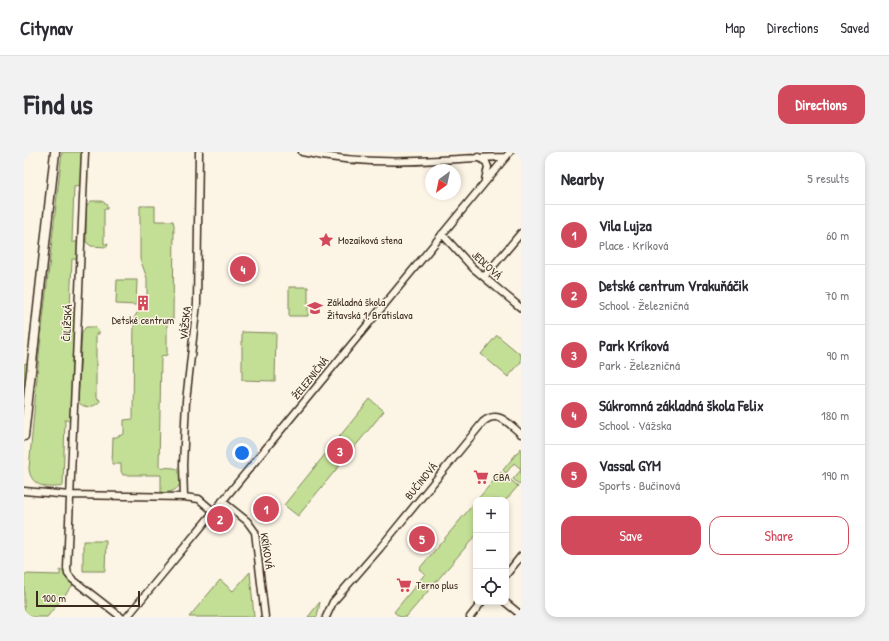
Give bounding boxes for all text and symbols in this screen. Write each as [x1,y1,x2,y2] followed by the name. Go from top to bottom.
[20,15,73,41] text: Citynav
[725,18,745,37] text: Map
[767,18,818,37] text: Directions
[840,18,869,37] text: Saved
[24,85,93,123] text: Find us
[778,85,865,124] button: Directions
[425,164,461,200] north arrow
[561,167,604,190] text: Nearby
[807,169,849,187] text: 5 results
[599,215,652,236] text: Vila Lujza
[572,226,576,244] text: 1
[826,226,849,244] text: 60 m
[317,231,335,249] place icon: Mozaiková stena
[338,233,403,247] place label: Mozaiková stena
[599,236,668,254] text: Place · Kríková
[469,248,505,283] street label: JEDĽOVÁ
[230,254,256,284] pin: 4
[599,275,748,296] text: Detské centrum Vrakuňáčik
[571,286,577,304] text: 2
[825,286,849,304] text: 70 m
[134,294,152,312] building icon: Detské centrum
[327,295,413,322] place label: Základná škola Žitavská 1, Bratislava
[599,296,689,314] text: School · Železničná
[306,299,324,317] school or university icon: Základná škola Žitavská 1, Bratislava
[59,304,75,342] street label: ČILIŽSKÁ
[176,305,194,340] street label: VÁŽSKA
[112,313,175,327] place label: Detské centrum
[599,335,669,356] text: Park Kríková
[571,346,577,364] text: 3
[827,346,849,364] text: 90 m
[289,353,332,402] street label: ŽELEZNIČNÁ
[599,356,680,374] text: Park · Železničná
[599,395,764,416] text: Súkromná základná škola Felix
[572,406,576,424] text: 4
[821,406,849,424] text: 180 m
[599,416,671,434] text: School · Vážska
[327,436,353,466] pin: 3
[232,443,252,463] your location
[599,455,661,476] text: Vassal GYM
[402,459,441,502] street label: BUČINOVÁ
[571,466,577,484] text: 5
[822,466,849,484] text: 190 m
[472,468,490,486] supermarket icon: CBA
[493,470,511,484] place label: CBA
[599,476,680,494] text: Sports · Bučinová
[253,494,279,524] pin: 1
[473,497,509,605] map controls
[473,497,509,533] button: +
[207,504,233,534] pin: 2
[561,516,701,555] button: Save
[709,516,849,555] button: Share
[409,524,435,554] pin: 5
[257,532,277,571] street label: KRÍKOVÁ
[473,533,509,569] button: −
[473,569,509,605] button: locate
[395,576,413,594] supermarket icon: Terno plus
[416,578,458,592] place label: Terno plus
[36,589,140,608] scale bar
[42,591,66,605] text: 100 m

